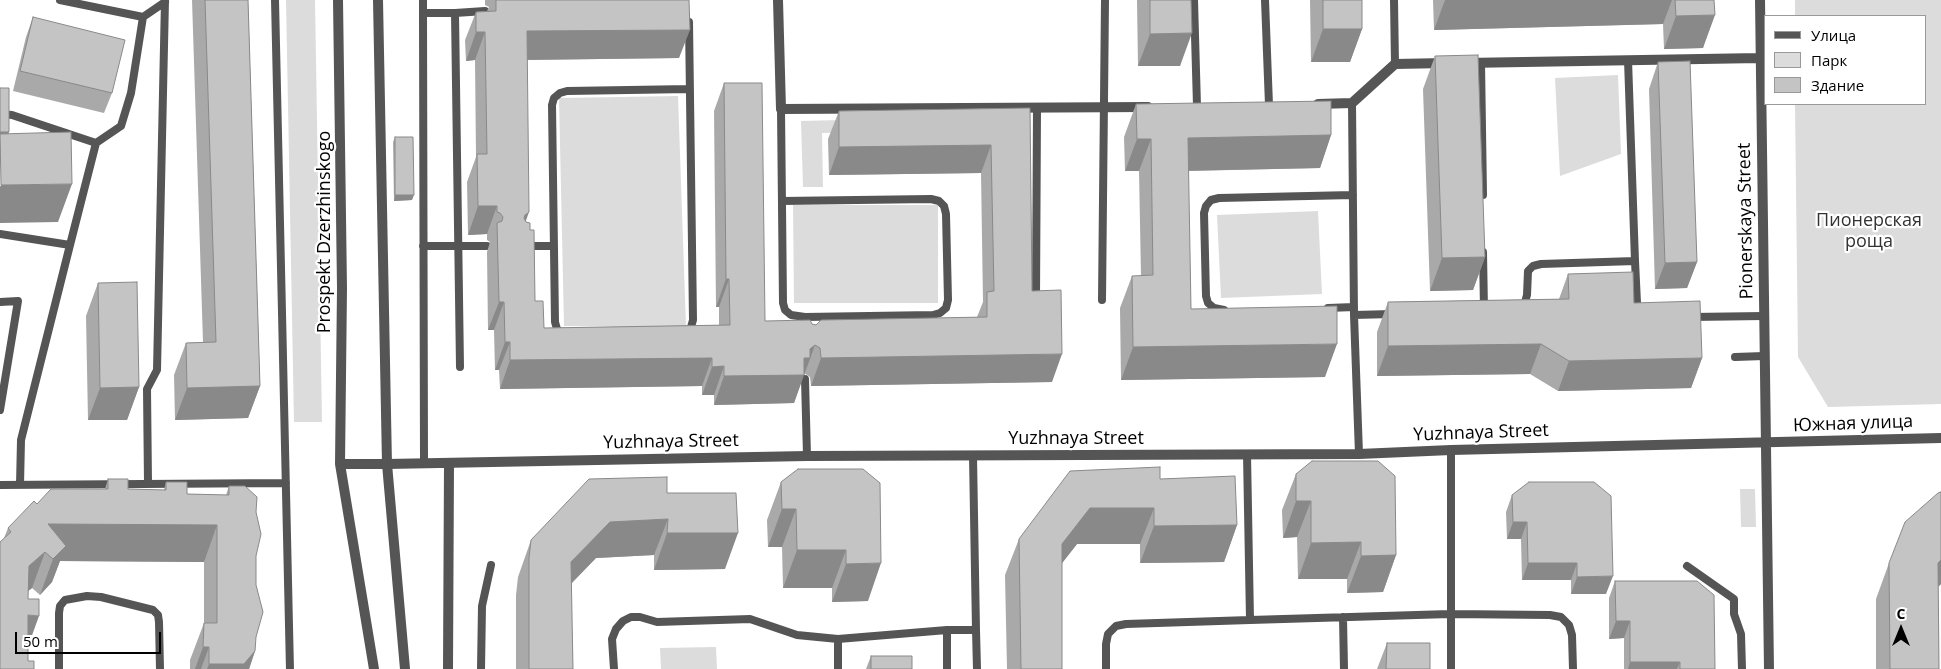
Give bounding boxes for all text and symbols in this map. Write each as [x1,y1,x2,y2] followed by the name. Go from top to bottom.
[1764,15,1926,105] legend
[1811,25,1856,45] text: Улица
[1811,50,1847,70] text: Парк
[1811,75,1864,95] text: Здание
[314,131,336,333] street label: Prospekt Dzerzhinskogo
[1734,142,1758,300] street label: Pionerskaya Street
[1816,210,1922,252] park label: Пионерская роща
[1793,411,1913,437] street label: Южная улица
[1413,420,1549,446] street label: Yuzhnaya Street
[1008,428,1144,450] street label: Yuzhnaya Street
[603,430,739,454] street label: Yuzhnaya Street
[1876,604,1926,654] north arrow
[1897,604,1905,623] text: С
[18,622,164,654] scale bar
[23,631,58,651] text: 50 m

